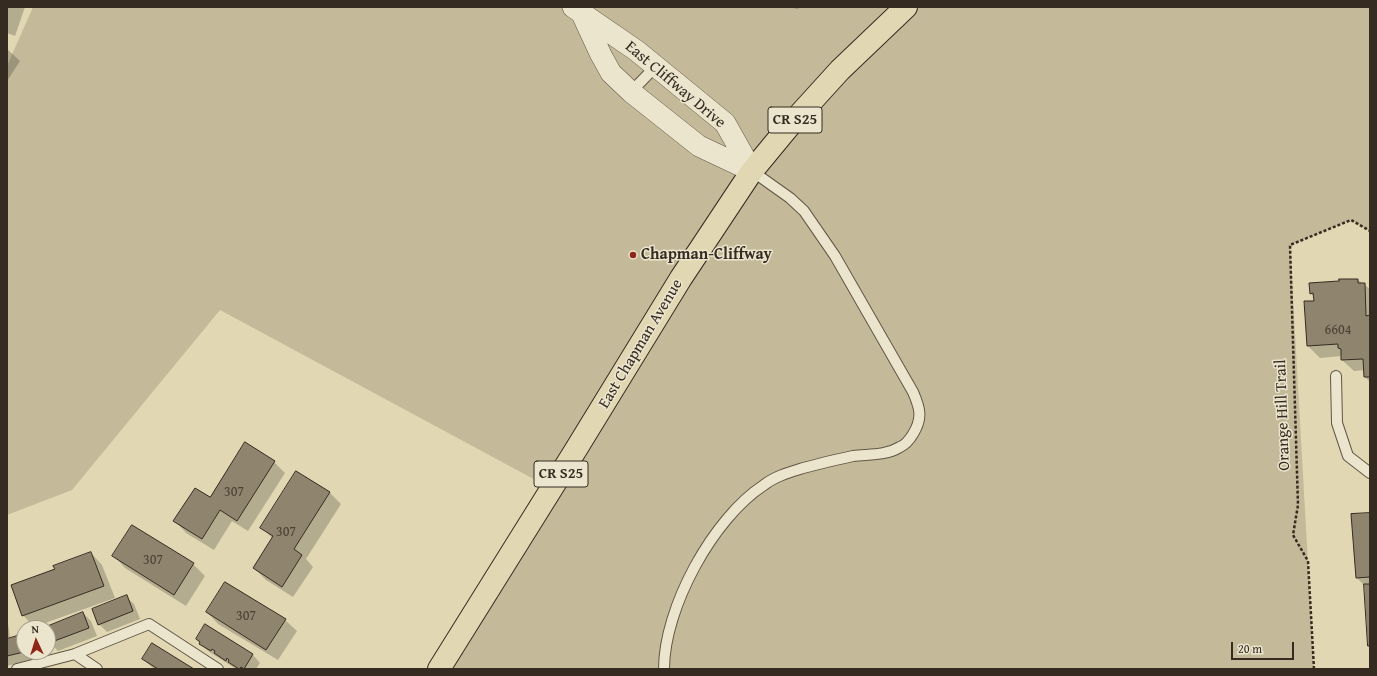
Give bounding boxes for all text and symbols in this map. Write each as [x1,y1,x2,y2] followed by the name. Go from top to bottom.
[621,37,729,133] street label: East Cliffway Drive
[768,107,822,133] road number: CR S25
[641,245,772,265] place label: Chapman-Cliffway
[628,250,638,260] marker: Chapman-Cliffway
[595,276,687,412] street label: East Chapman Avenue
[1325,322,1351,338] house number: 6604
[1271,359,1295,471] street label: Orange Hill Trail
[534,461,588,487] road number: CR S25
[224,484,244,500] house number: 307
[276,524,296,540] house number: 307
[143,552,163,568] house number: 307
[236,608,256,624] house number: 307
[16,620,56,660] north arrow
[31,621,39,637] text: N
[1233,634,1296,660] scale bar
[1238,640,1262,657] text: 20 m

